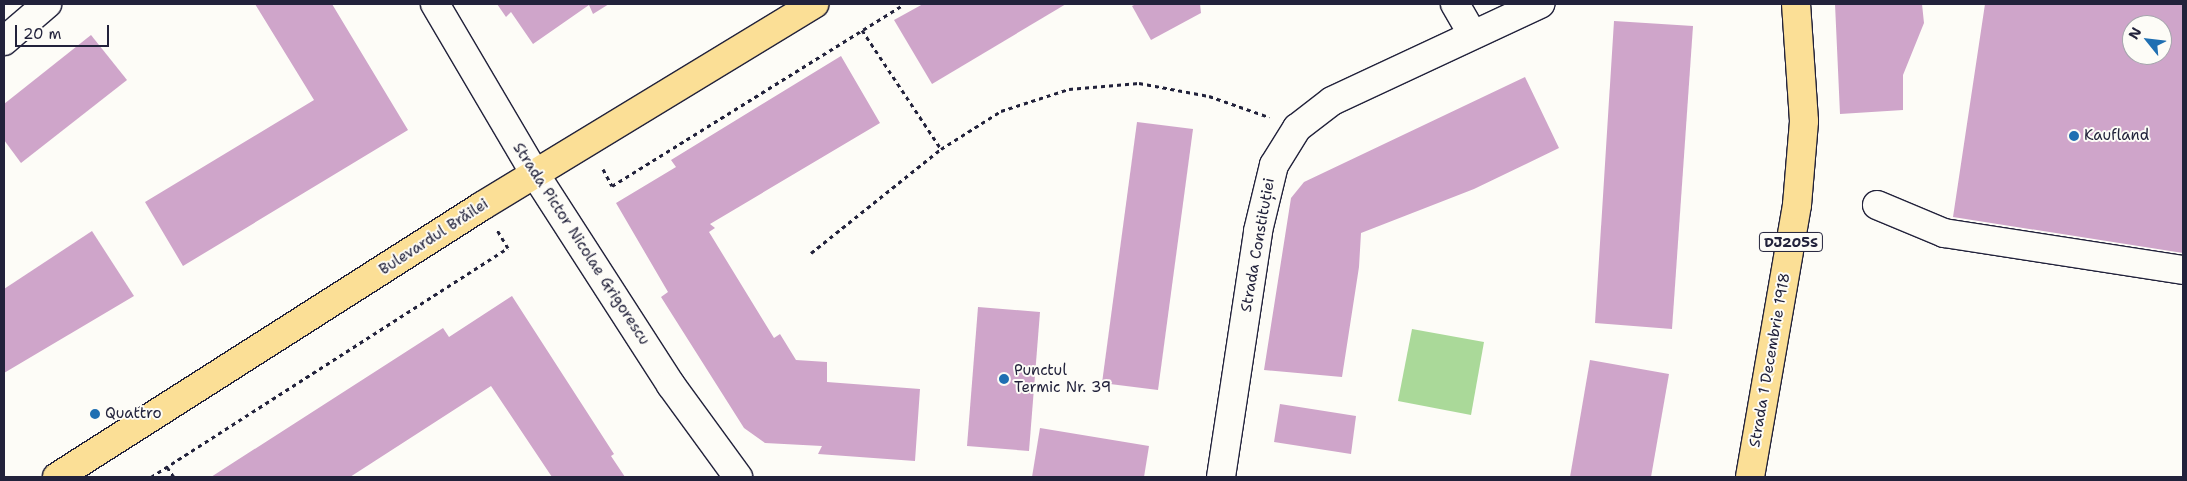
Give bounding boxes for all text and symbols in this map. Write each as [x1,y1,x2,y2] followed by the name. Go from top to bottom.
[18,15,111,47] scale bar
[2122,15,2172,65] north arrow
[23,24,62,44] text: 20 m
[2124,24,2145,42] text: N
[2084,127,2149,145] place label: Kaufland
[2068,130,2080,142] marker: Kaufland
[509,140,653,348] street label: Strada Pictor Nicolae Grigorescu
[1237,176,1279,314] street label: Strada Constituției
[376,195,492,279] street label: Bulevardul Brăilei
[1758,230,1824,253] road number: DJ205S
[1746,271,1794,449] street label: Strada 1 Decembrie 1918
[1014,361,1111,396] place label: Punctul Termic Nr. 39
[998,373,1010,385] marker: Punctul Termic Nr. 39
[105,405,162,423] place label: Quattro
[89,408,101,420] marker: Quattro

